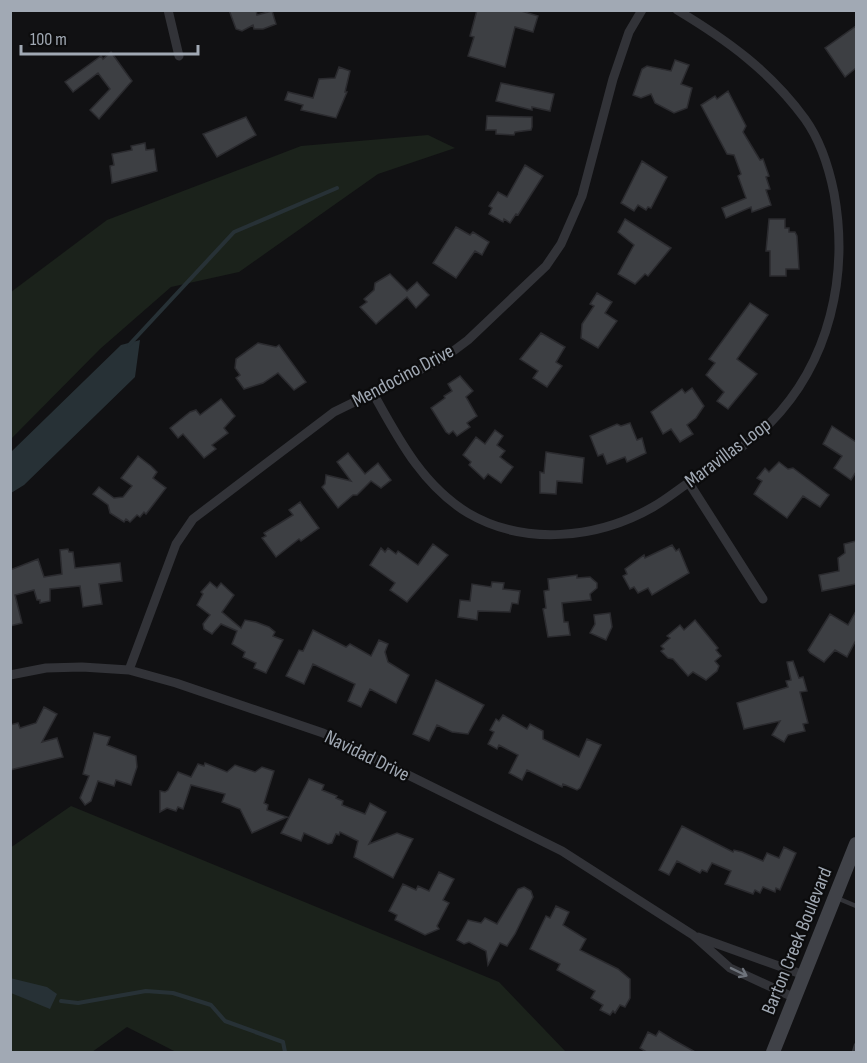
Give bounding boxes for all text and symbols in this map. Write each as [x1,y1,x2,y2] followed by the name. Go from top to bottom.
[21,18,198,56] scale bar
[30,29,67,50] text: 100 m
[348,339,458,413] street label: Mendocino Drive
[680,413,776,493] street label: Maravillas Loop
[321,725,413,787] street label: Navidad Drive
[757,864,837,1018] street label: Barton Creek Boulevard
[729,966,747,978] one-way arrow

